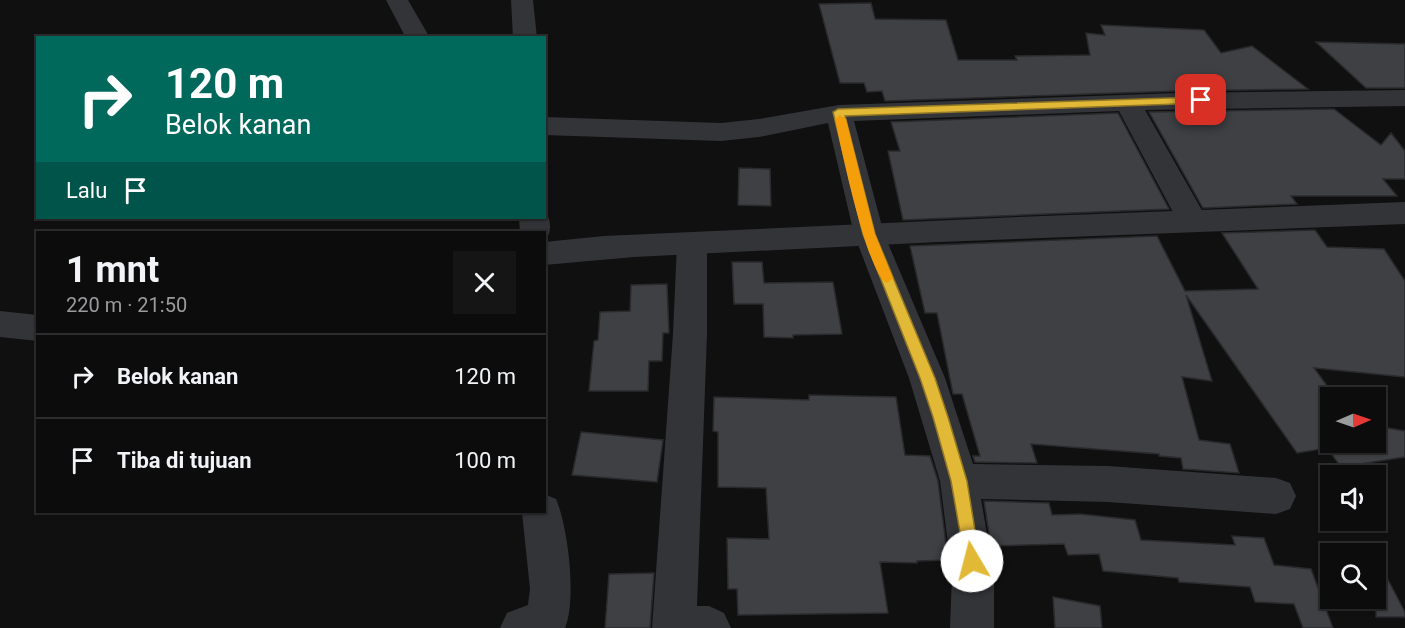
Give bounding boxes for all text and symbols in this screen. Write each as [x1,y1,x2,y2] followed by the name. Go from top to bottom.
[165,59,284,108] text: 120 m
[66,60,144,138] icon: right
[1175,74,1226,125] pin
[1184,83,1217,116] icon: arrive
[165,109,311,141] text: Belok kanan
[119,174,152,207] icon: arrive
[66,178,107,203] text: Lalu
[66,249,159,291] text: 1 mnt
[453,251,516,314] button: close
[66,293,187,317] text: 220 m · 21:50
[66,360,99,393] icon: right
[117,364,238,389] text: Belok kanan
[454,364,516,389] text: 120 m
[1320,387,1386,453] north arrow
[1320,387,1386,609] map controls
[66,444,99,477] icon: arrive
[117,448,252,473] text: Tiba di tujuan
[454,448,516,473] text: 100 m
[1320,465,1386,531] button: sound
[940,529,1004,593] position arrow
[1320,543,1386,609] button: search

